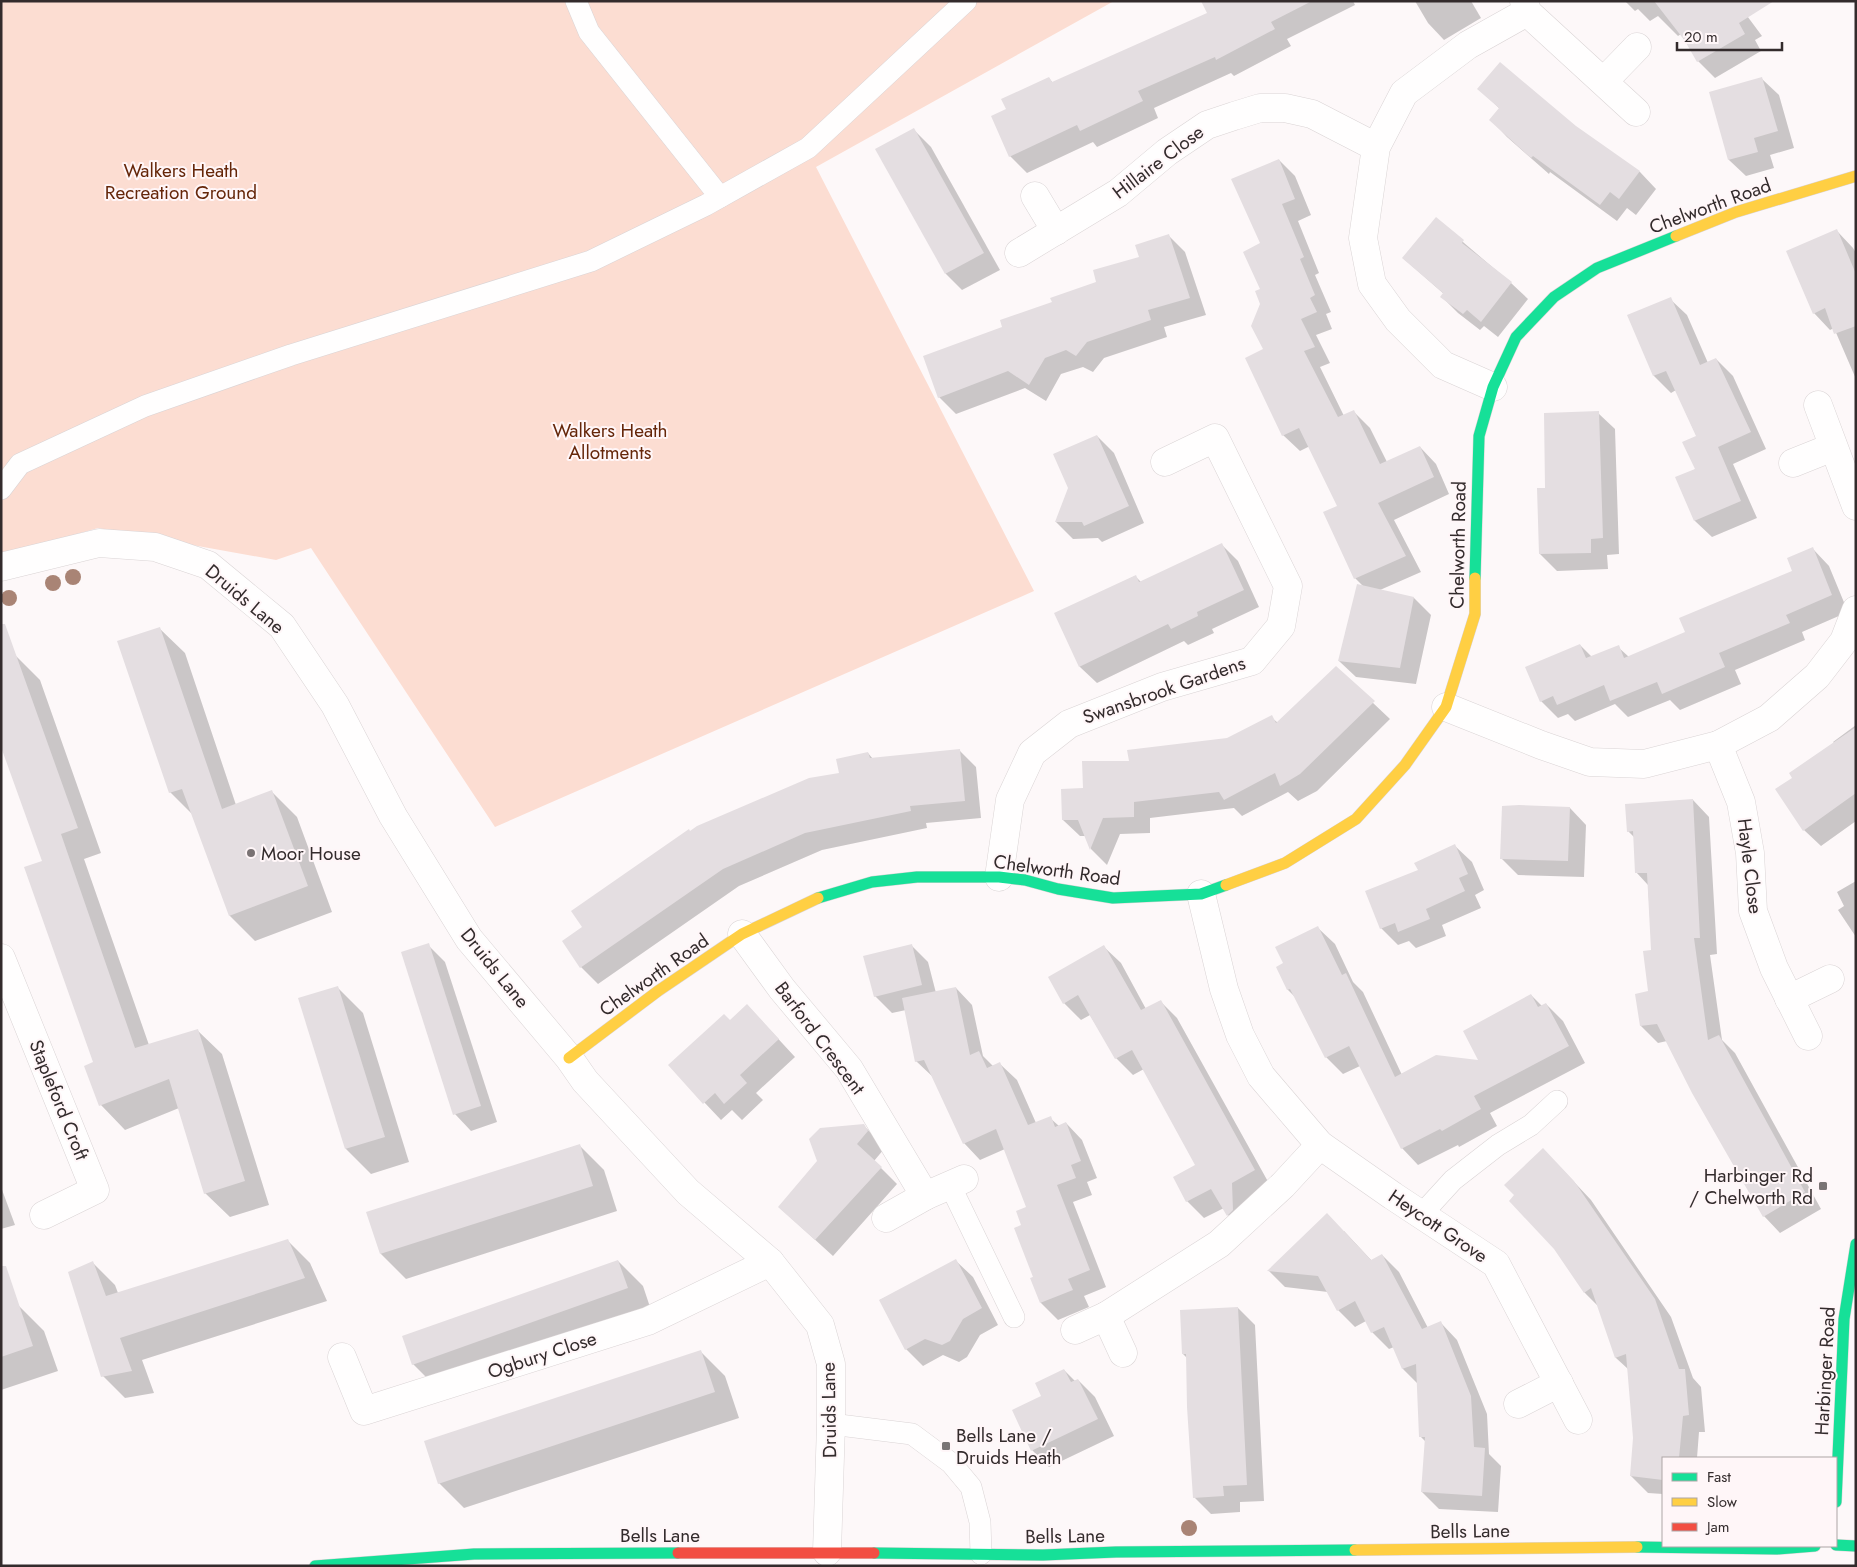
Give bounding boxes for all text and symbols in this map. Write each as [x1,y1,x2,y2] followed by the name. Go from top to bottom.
[1677,20,1782,52] scale bar
[1684,26,1718,48] text: 20 m
[1107,119,1210,205] street label: Hillaire Close
[105,157,257,206] park label: Walkers Heath Recreation Ground
[1645,171,1775,241] street label: Chelworth Road
[552,417,668,466] park label: Walkers Heath Allotments
[1443,481,1473,609] street label: Chelworth Road
[200,558,291,640] street label: Druids Lane
[1079,649,1249,731] street label: Swansbrook Gardens
[1731,817,1769,916] street label: Hayle Close
[261,840,361,867] place label: Moor House
[245,847,257,859] marker: Moor House
[992,848,1122,892] street label: Chelworth Road
[454,922,536,1014] street label: Druids Lane
[594,927,714,1023] street label: Chelworth Road
[769,976,872,1100] street label: Barford Crescent
[23,1036,96,1165] street label: Stapleford Croft
[1689,1162,1813,1211] place label: Harbinger Rd / Chelworth Rd
[1817,1180,1829,1192] marker: Harbinger Rd / Chelworth Rd
[1383,1183,1493,1269] street label: Heycott Grove
[1808,1306,1842,1436] street label: Harbinger Road
[484,1325,600,1385] street label: Ogbury Close
[815,1362,843,1458] street label: Druids Lane
[956,1422,1062,1471] place label: Bells Lane / Druids Heath
[940,1440,952,1452] marker: Bells Lane / Druids Heath
[1662,1457,1837,1547] legend
[1707,1466,1731,1488] text: Fast
[1707,1491,1738,1513] text: Slow
[1705,1516,1730,1538] text: Jam
[1430,1517,1510,1545] street label: Bells Lane
[620,1522,700,1549] street label: Bells Lane
[1025,1522,1105,1550] street label: Bells Lane

